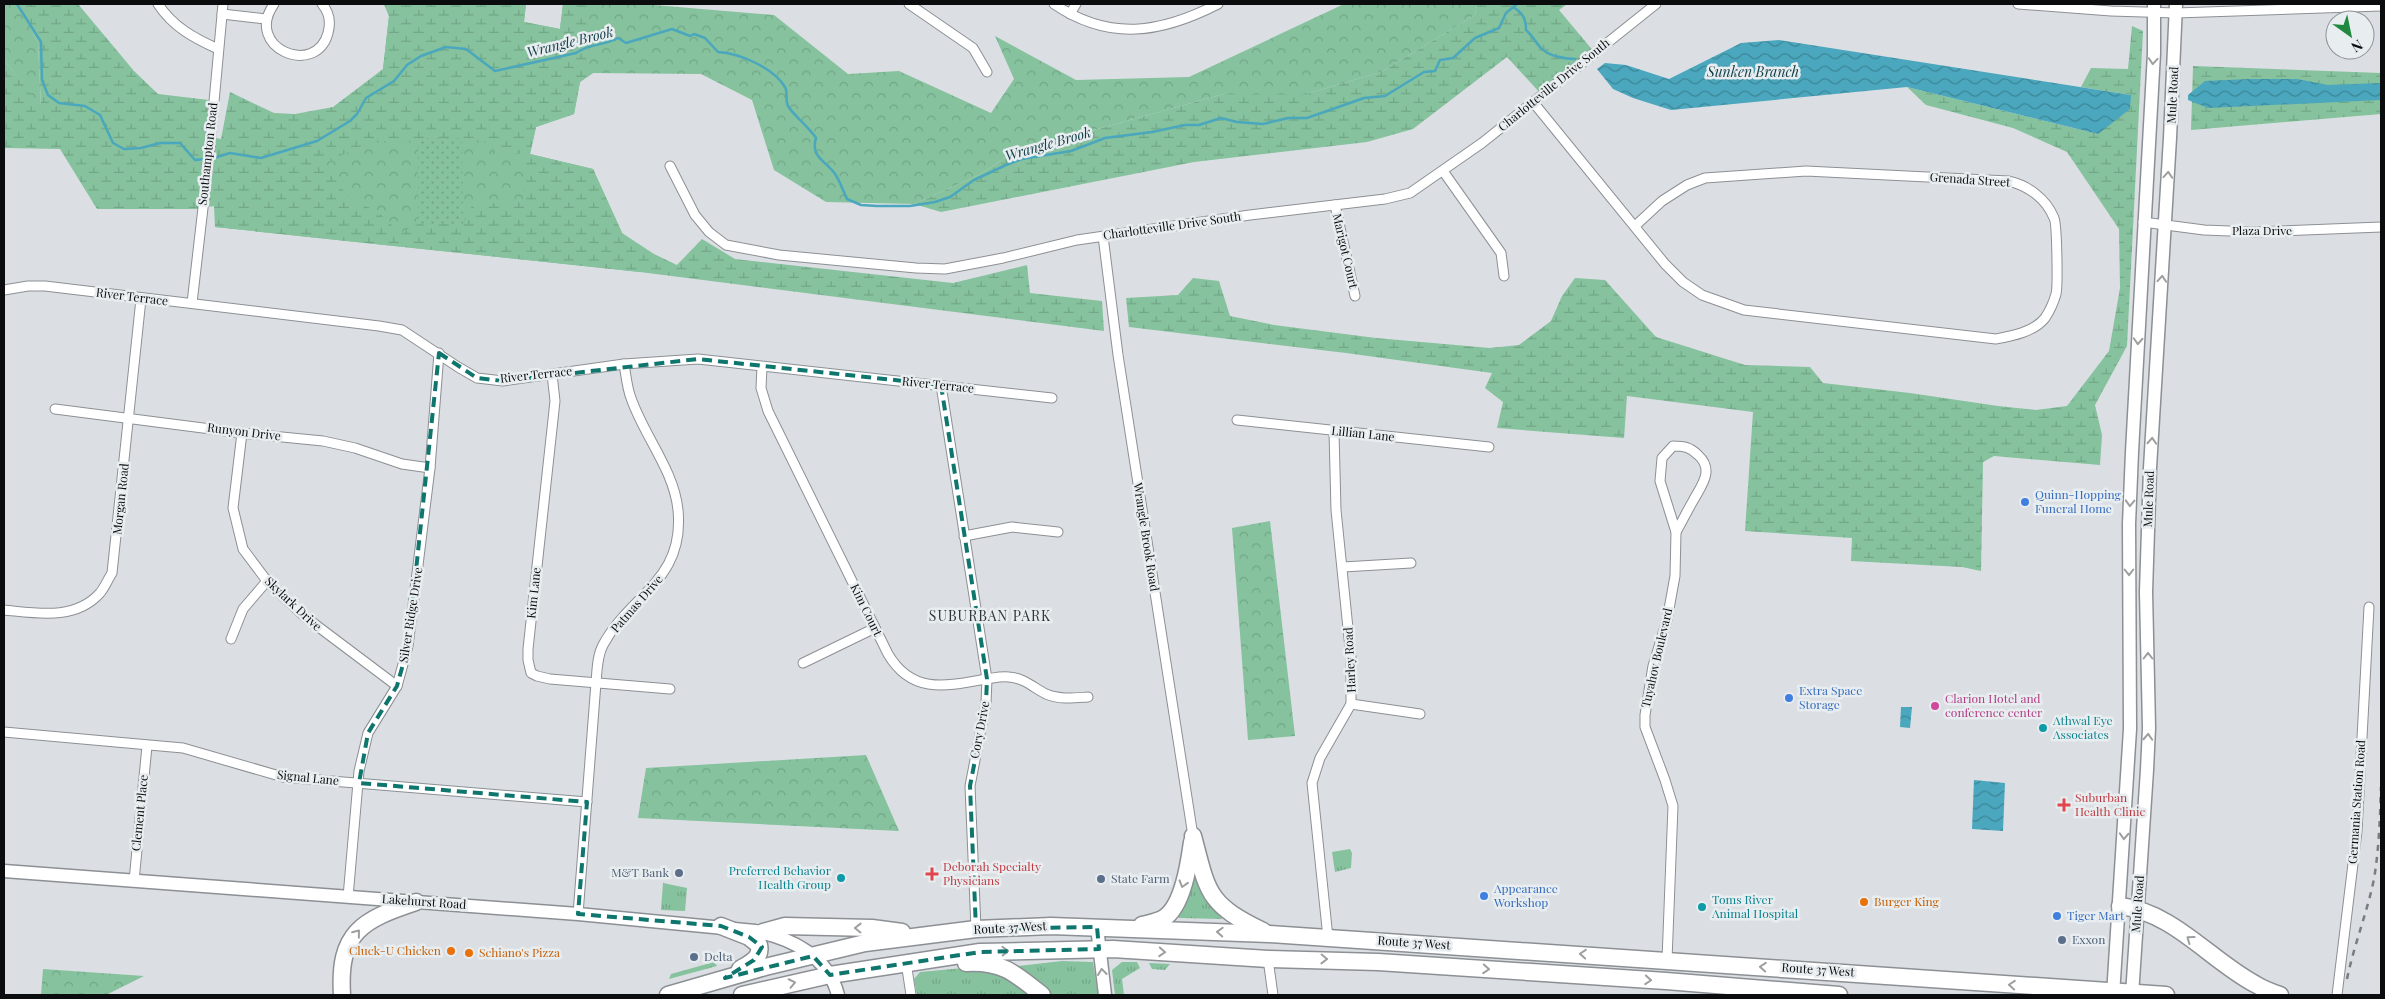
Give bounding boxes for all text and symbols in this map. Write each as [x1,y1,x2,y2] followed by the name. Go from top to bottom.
[2325,10,2375,60] north arrow
[525,22,615,61] water label: Wrangle Brook
[1494,34,1612,134] street label: Charlotteville Drive South
[2348,36,2367,57] text: N
[2148,57,2159,65] one-way arrow
[1706,62,1799,81] water label: Sunken Branch
[2163,66,2181,124] street label: Mule Road
[194,102,220,206] street label: Southampton Road
[1003,122,1093,165] water label: Wrangle Brook
[1929,168,2012,190] street label: Grenada Street
[2162,170,2173,178] one-way arrow
[1102,207,1242,243] street label: Charlotteville Drive South
[1330,212,1363,291] street label: Marigot Court
[2232,222,2292,238] street label: Plaza Drive
[2157,275,2168,283] one-way arrow
[95,284,169,308] street label: River Terrace
[2133,337,2144,345] one-way arrow
[499,362,573,386] street label: River Terrace
[901,372,975,396] street label: River Terrace
[207,419,282,443] street label: Runyon Drive
[1331,422,1395,444] street label: Lillian Lane
[2146,437,2157,445] one-way arrow
[108,462,132,535] street label: Morgan Road
[2139,470,2157,528] street label: Mule Road
[1130,480,1163,592] street label: Wrangle Brook Road
[2035,486,2122,516] place label: Quinn-Hopping Funeral Home
[2019,496,2031,508] marker: Quinn-Hopping Funeral Home
[2125,500,2135,507] one-way arrow
[395,566,425,664] street label: Silver Ridge Drive
[522,567,544,619] street label: Kim Lane
[2124,569,2134,577] one-way arrow
[607,571,666,636] street label: Patmas Drive
[262,573,326,634] street label: Skylark Drive
[847,581,887,639] street label: Kim Court
[929,606,1051,625] district label: SUBURBAN PARK
[1637,606,1675,709] street label: Tuyahov Boulevard
[1339,627,1359,693] street label: Harley Road
[2143,651,2153,659] one-way arrow
[1799,682,1862,712] place label: Extra Space Storage
[1945,690,2043,720] place label: Clarion Hotel and conference center
[1783,692,1795,704] marker: Extra Space Storage
[966,700,992,760] street label: Cory Drive
[1929,700,1941,712] marker: Clarion Hotel and conference center
[2052,712,2113,742] place label: Athwal Eye Associates
[2037,722,2049,734] marker: Athwal Eye Associates
[2143,733,2153,741] one-way arrow
[2344,739,2368,865] street label: Germania Station Road
[276,766,340,788] street label: Signal Lane
[127,774,151,852] street label: Clement Place
[2075,789,2146,819] place label: Suburban Health Clinic
[2057,798,2071,812] marker: Suburban Health Clinic
[2118,833,2129,841] one-way arrow
[943,858,1041,888] place label: Deborah Specialty Physicians
[729,862,832,892] place label: Preferred Behavior Health Group
[611,864,669,880] place label: M&T Bank
[673,867,685,879] marker: M&T Bank
[925,867,939,881] marker: Deborah Specialty Physicians
[1111,870,1170,886] place label: State Farm
[835,872,847,884] marker: Preferred Behavior Health Group
[1095,873,1107,885] marker: State Farm
[2127,875,2147,933] street label: Mule Road
[1179,879,1189,887] one-way arrow
[1493,880,1558,910] place label: Appearance Workshop
[381,890,467,912] street label: Lakehurst Road
[1478,890,1490,902] marker: Appearance Workshop
[1711,891,1799,921] place label: Toms River Animal Hospital
[1874,893,1940,909] place label: Burger King
[1858,896,1870,908] marker: Burger King
[1696,901,1708,913] marker: Toms River Animal Hospital
[2067,907,2125,923] place label: Tiger Mart
[2051,910,2063,922] marker: Tiger Mart
[973,917,1048,937] street label: Route 37 West
[854,923,862,933] one-way arrow
[1216,927,1224,938] one-way arrow
[351,930,359,939] one-way arrow
[1377,931,1452,953] street label: Route 37 West
[2072,931,2105,947] place label: Exxon
[2056,934,2068,946] marker: Exxon
[2186,936,2196,945] one-way arrow
[349,942,441,958] place label: Cluck-U Chicken
[479,944,560,960] place label: Schiano's Pizza
[445,945,457,957] marker: Cluck-U Chicken
[1001,946,1009,957] one-way arrow
[1158,946,1166,957] one-way arrow
[463,947,475,959] marker: Schiano's Pizza
[704,948,732,964] place label: Delta
[1579,949,1587,960] one-way arrow
[688,951,700,963] marker: Delta
[1320,954,1328,964] one-way arrow
[1781,958,1856,980] street label: Route 37 West
[1759,961,1767,972] one-way arrow
[1483,964,1491,975] one-way arrow
[1097,968,1108,976] one-way arrow
[1645,974,1653,985] one-way arrow
[787,978,796,989] one-way arrow
[2008,979,2016,990] one-way arrow

